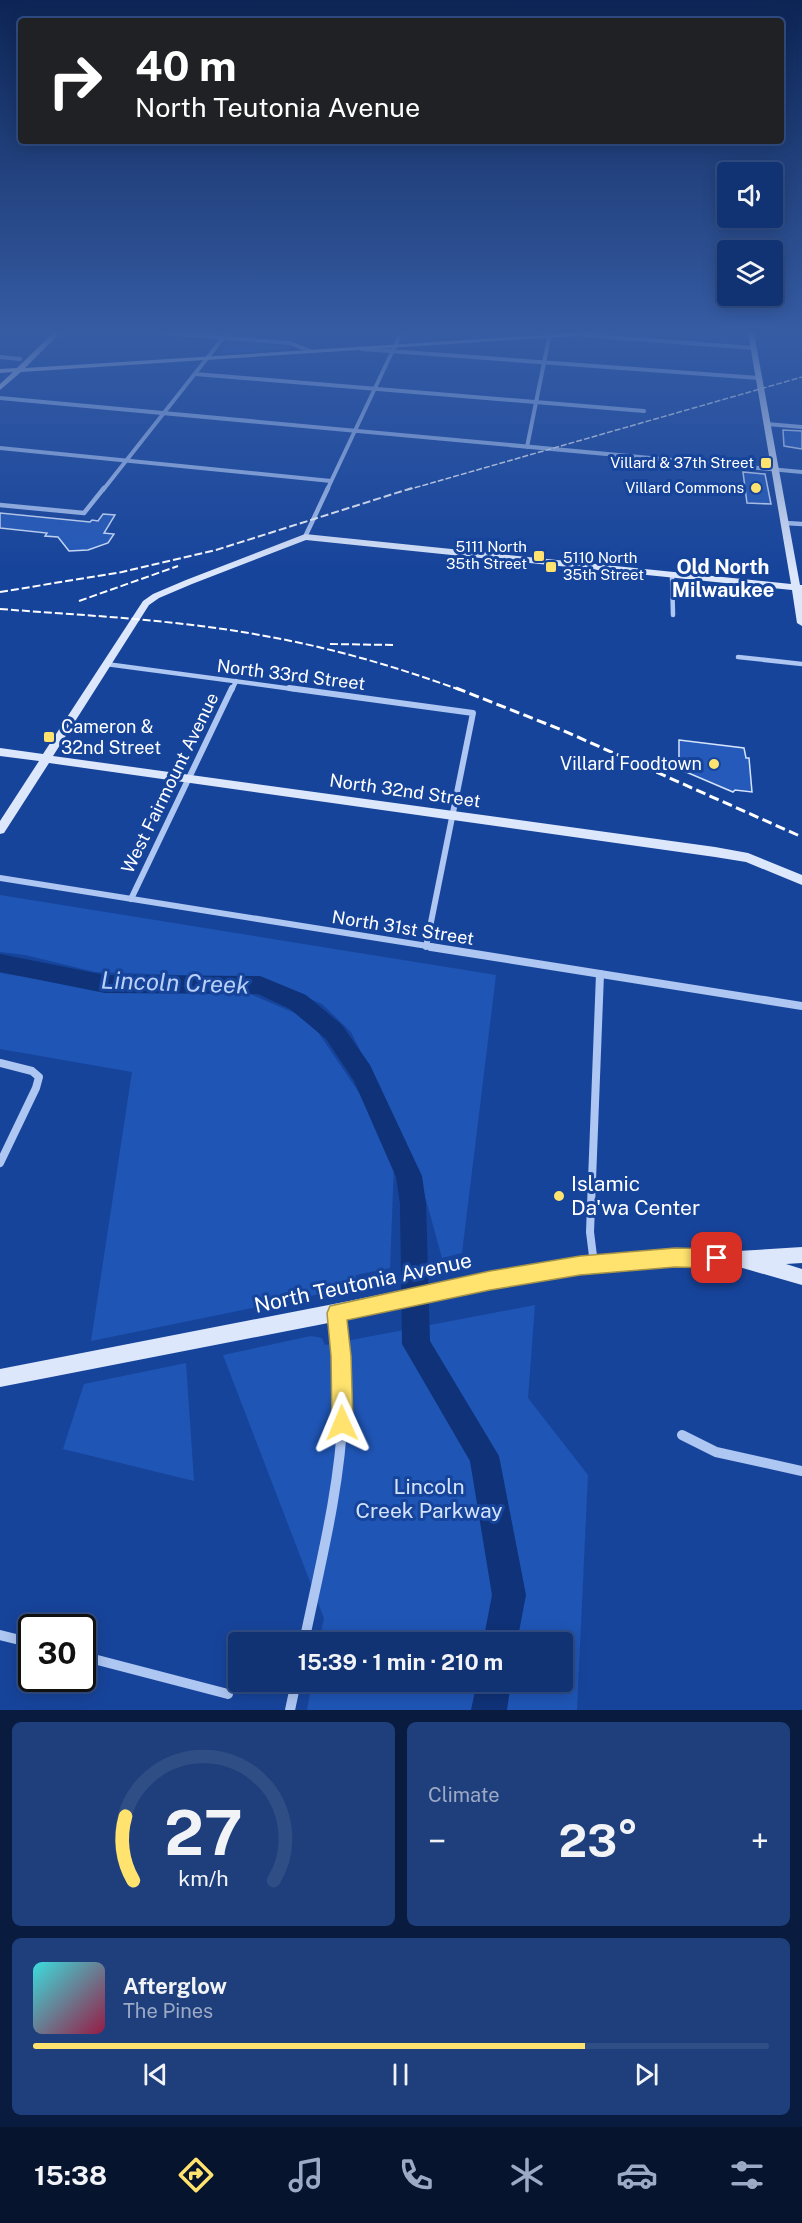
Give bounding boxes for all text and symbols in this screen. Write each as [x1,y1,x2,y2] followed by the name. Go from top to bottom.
[135,41,237,90] text: 40 m
[36,42,114,120] icon: right
[135,91,420,123] text: North Teutonia Avenue
[717,162,783,306] map controls
[717,162,783,228] button: sound
[717,240,783,306] button: layers
[610,454,754,471] place label: Villard & 37th Street
[759,456,773,470] marker: Villard & 37th Street
[625,479,744,496] place label: Villard Commons
[749,481,763,495] marker: Villard Commons
[446,538,527,572] place label: 5111 North 35th Street
[532,549,546,563] marker: 5111 North 35th Street
[563,549,644,583] place label: 5110 North 35th Street
[672,555,774,602] district label: Old North Milwaukee
[544,560,558,574] marker: 5110 North 35th Street
[216,655,366,694] street label: North 33rd Street
[117,689,222,877] street label: West Fairmount Avenue
[61,716,161,758] place label: Cameron & 32nd Street
[42,730,56,744] marker: Cameron & 32nd Street
[560,753,702,774] place label: Villard Foodtown
[707,757,721,771] marker: Villard Foodtown
[328,770,482,812] street label: North 32nd Street
[330,906,476,949] street label: North 31st Street
[100,965,250,999] water label: Lincoln Creek
[571,1171,700,1220] place label: Islamic Da'wa Center
[552,1189,566,1203] marker: Islamic Da'wa Center
[691,1232,742,1283] pin
[700,1241,733,1274] icon: arrive
[252,1247,474,1318] street label: North Teutonia Avenue
[310,1391,374,1455] position arrow
[356,1474,502,1523] park label: Lincoln Creek Parkway
[18,1614,96,1692] speed limit sign: 30
[298,1649,503,1675] text: 15:39 · 1 min · 210 m
[428,1783,500,1807] text: Climate
[164,1796,243,1869] text: 27
[559,1814,638,1867] text: 23°
[428,1822,446,1860] text: −
[751,1822,769,1860] text: +
[178,1866,229,1891] text: km/h
[123,1973,227,1999] text: Afterglow
[123,1999,213,2023] text: The Pines
[139,2058,172,2091] icon: previous
[384,2058,417,2091] icon: pause
[630,2058,663,2091] icon: next
[175,2154,217,2196] icon: directions
[285,2154,327,2196] icon: music
[395,2154,437,2196] icon: phone
[506,2154,548,2196] icon: climate
[616,2154,658,2196] icon: car
[726,2154,768,2196] icon: filters
[34,2159,107,2191] text: 15:38

